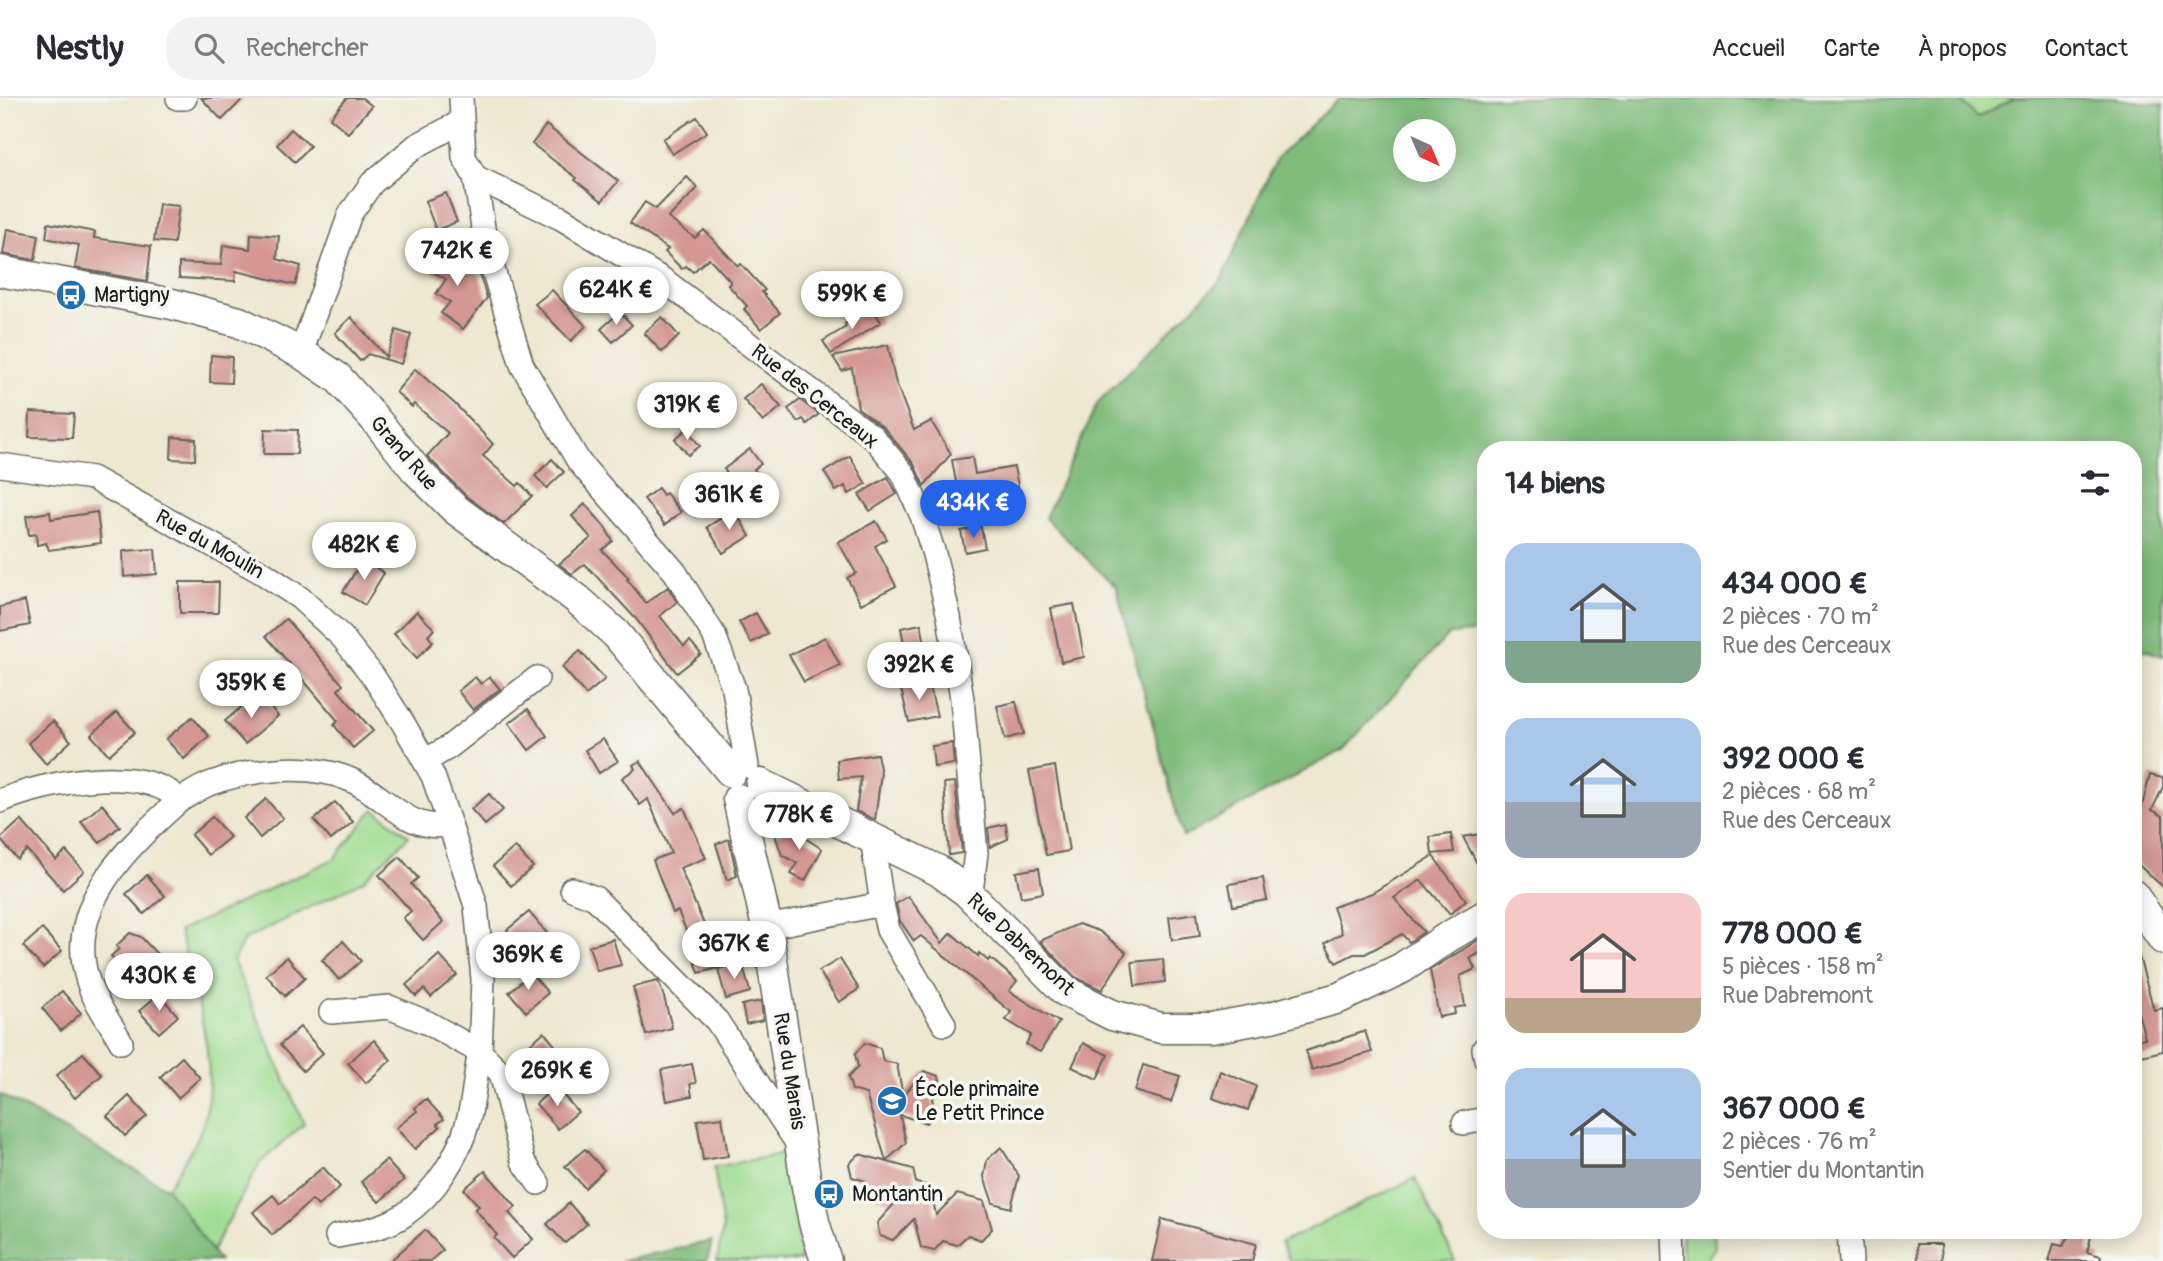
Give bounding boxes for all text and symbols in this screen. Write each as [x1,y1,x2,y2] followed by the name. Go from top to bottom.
[166,17,656,80] search box
[35,28,124,69] text: Nestly
[190,29,228,67] icon: search
[246,32,368,64] text: Rechercher
[1712,34,1786,63] text: Accueil
[1824,34,1880,63] text: Carte
[1918,34,2007,63] text: À propos
[2045,34,2128,63] text: Contact
[1393,119,1456,182] north arrow
[1393,119,1456,182] map controls
[400,228,514,288] pin: 742K €
[421,236,493,265] text: 742K €
[559,268,673,327] pin: 624K €
[795,272,909,331] pin: 599K €
[579,275,653,304] text: 624K €
[54,278,88,312] bus stop icon: Martigny
[817,279,887,308] text: 599K €
[94,282,170,309] place label: Martigny
[745,338,884,455] street label: Rue des Cerceaux
[630,382,744,442] pin: 319K €
[653,390,721,419] text: 319K €
[364,410,444,497] street label: Grand Rue
[2076,464,2114,502] icon: filters
[1505,465,1605,502] text: 14 biens
[672,472,786,532] pin: 361K €
[694,480,764,509] text: 361K €
[916,480,1030,540] pin: 434K €
[936,488,1010,517] text: 434K €
[151,503,269,585] street label: Rue du Moulin
[307,522,421,582] pin: 482K €
[328,530,400,559] text: 482K €
[1722,565,1868,602] text: 434 000 €
[1561,571,1645,655] icon: home
[1722,602,1879,631] text: 2 pièces · 70 m²
[1722,631,1891,660] text: Rue des Cerceaux
[862,642,976,702] pin: 392K €
[883,650,955,679] text: 392K €
[194,660,308,720] pin: 359K €
[215,668,287,697] text: 359K €
[1722,740,1865,777] text: 392 000 €
[1561,746,1645,830] icon: home
[1722,777,1876,806] text: 2 pièces · 68 m²
[742,792,856,852] pin: 778K €
[764,800,834,829] text: 778K €
[1722,806,1891,835] text: Rue des Cerceaux
[961,887,1081,1002] street label: Rue Dabremont
[1722,915,1863,952] text: 778 000 €
[1561,921,1645,1005] icon: home
[677,922,791,981] pin: 367K €
[698,929,770,958] text: 367K €
[471,932,585,992] pin: 369K €
[492,940,564,969] text: 369K €
[1722,952,1884,981] text: 5 pièces · 158 m²
[102,954,216,1013] pin: 430K €
[121,961,197,990] text: 430K €
[1722,981,1873,1010] text: Rue Dabremont
[767,1011,812,1132] street label: Rue du Marais
[500,1048,614,1108] pin: 269K €
[521,1056,593,1085] text: 269K €
[915,1076,1045,1127] place label: École primaire Le Petit Prince
[875,1084,909,1118] school or university icon: École primaire Le Petit Prince
[1722,1090,1866,1127] text: 367 000 €
[1561,1096,1645,1180] icon: home
[1722,1127,1877,1156] text: 2 pièces · 76 m²
[1722,1156,1925,1185] text: Sentier du Montantin
[812,1177,846,1211] bus stop icon: Montantin
[852,1181,943,1208] place label: Montantin

